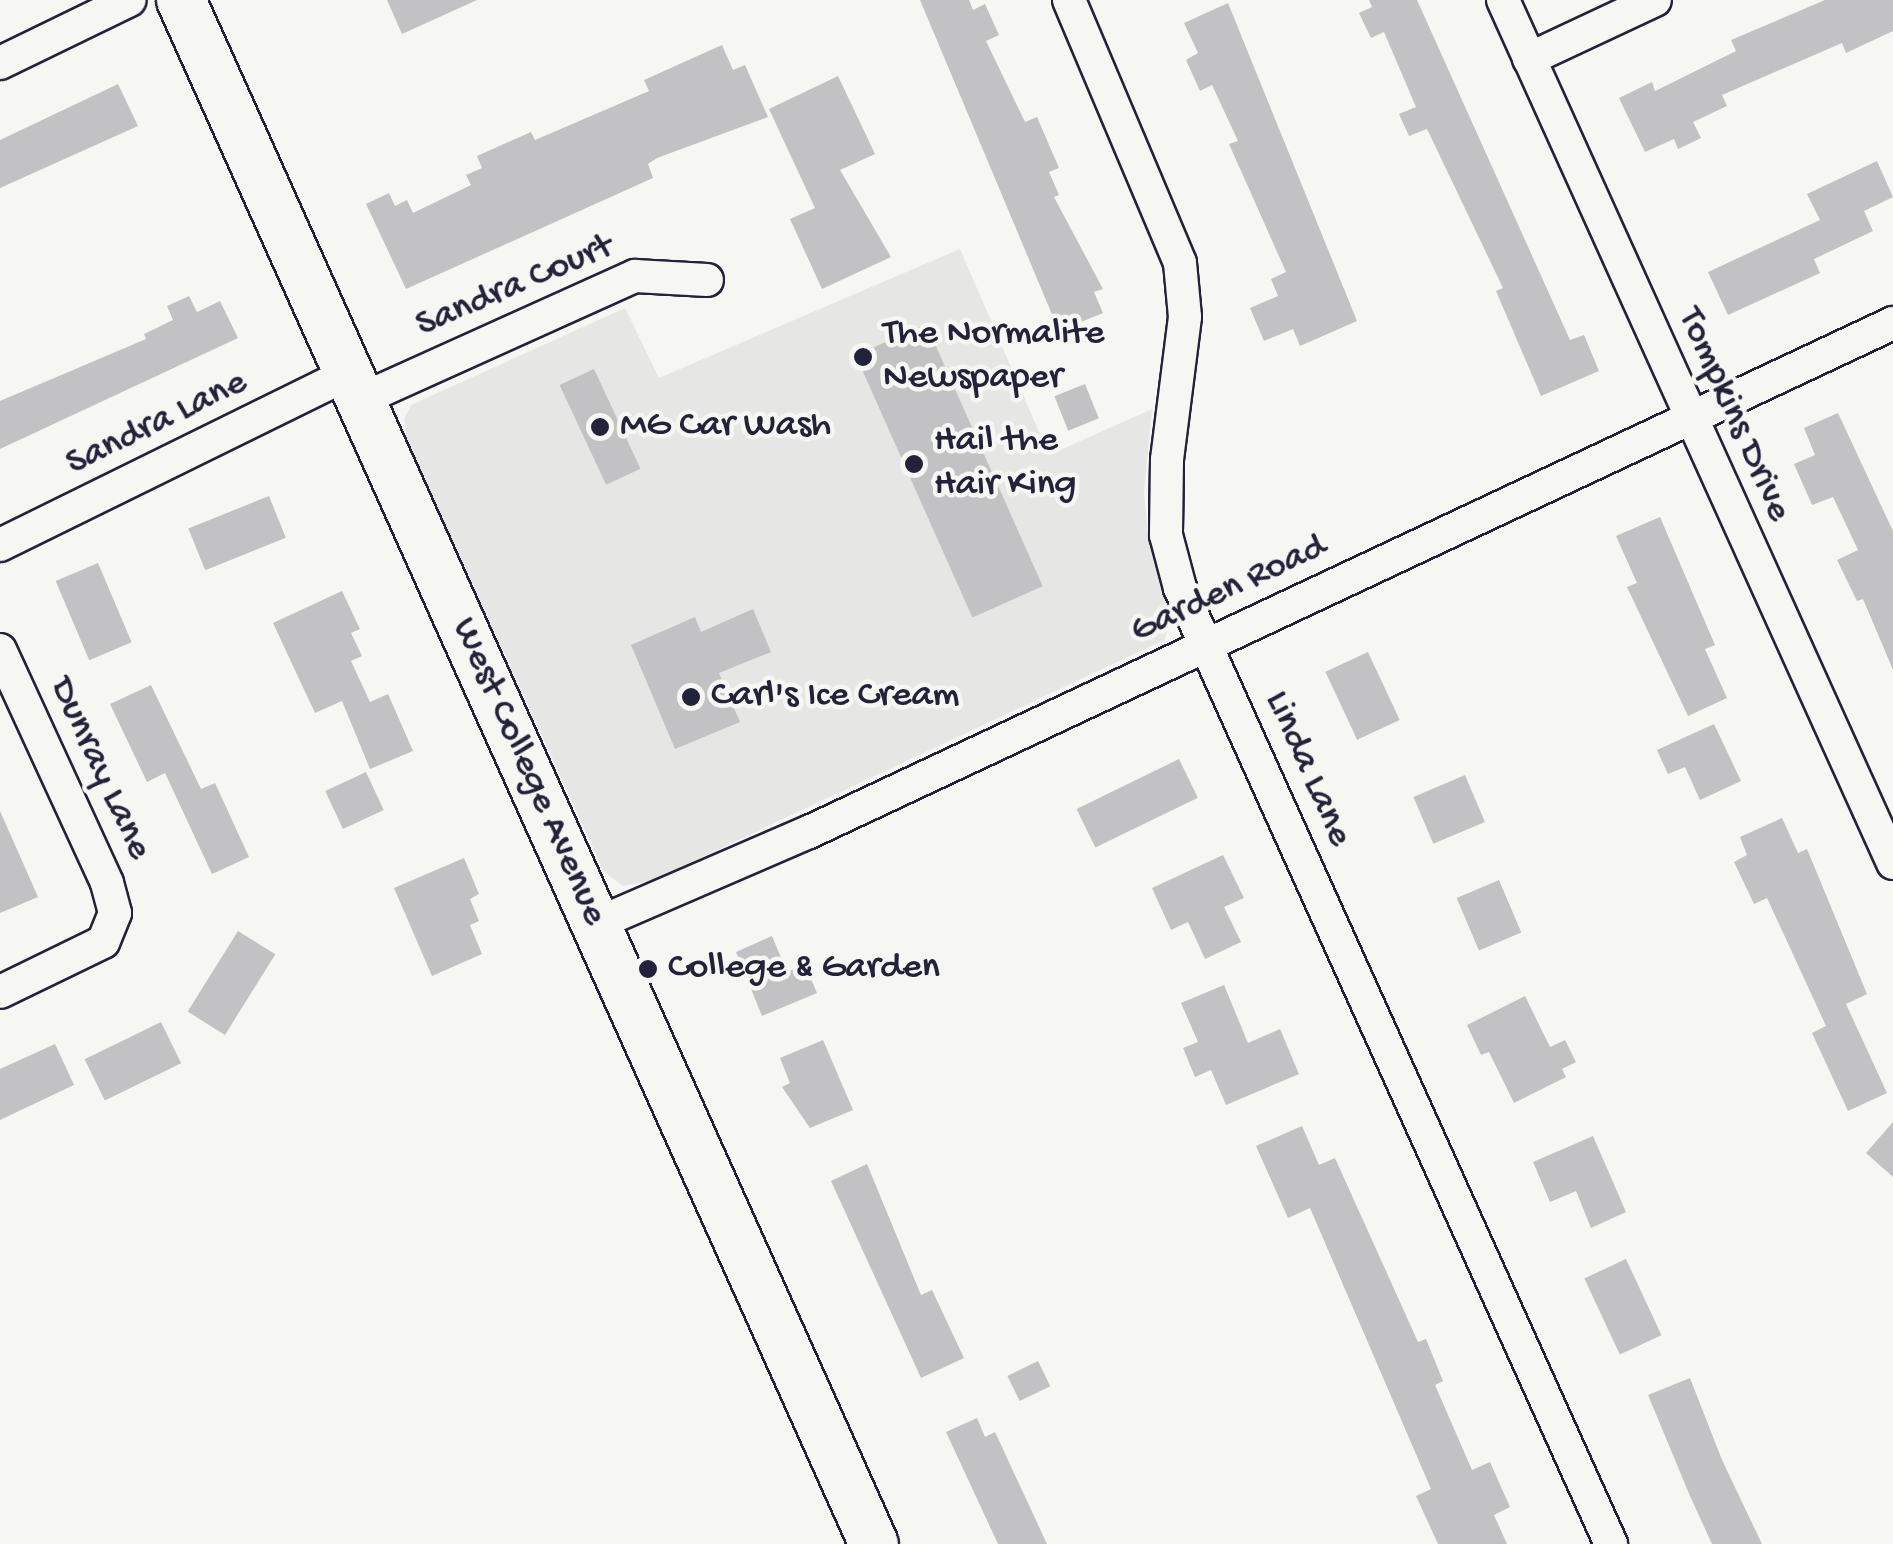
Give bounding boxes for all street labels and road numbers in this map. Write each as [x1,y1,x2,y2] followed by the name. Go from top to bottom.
[410,225,620,349] street label: Sandra Court
[1666,301,1800,529] street label: Tompkins Drive
[59,361,255,487] street label: Sandra Lane
[1124,525,1334,655] street label: Garden Road
[440,611,616,933] street label: West College Avenue
[37,671,161,867] street label: Dunray Lane
[1253,684,1361,854] street label: Linda Lane

